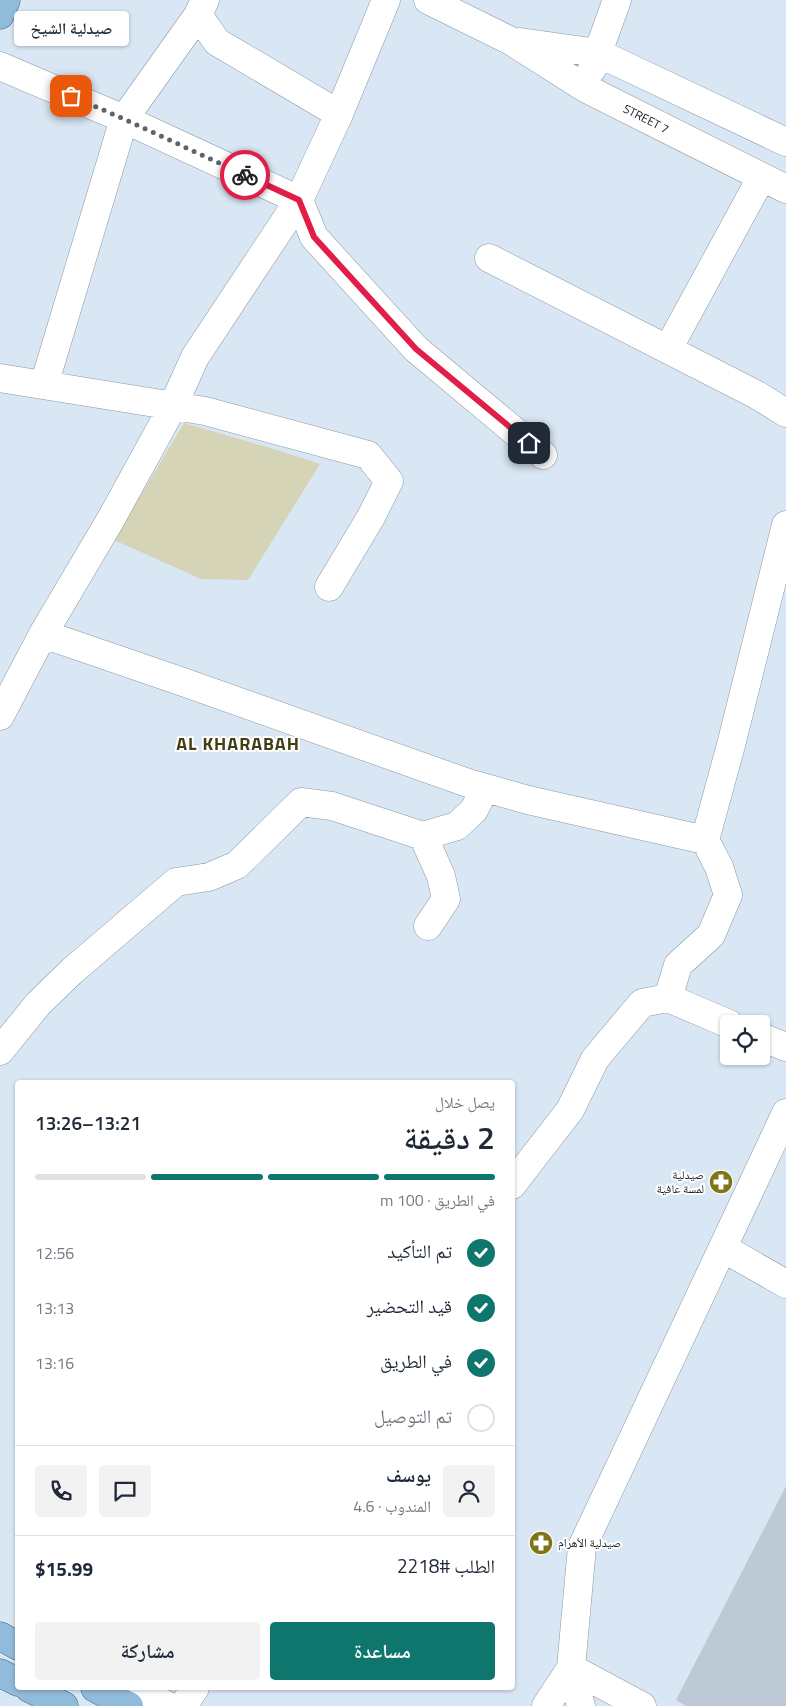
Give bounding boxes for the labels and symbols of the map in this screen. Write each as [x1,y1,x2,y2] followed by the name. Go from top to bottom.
[13,11,128,46] callout: صيدلية الشيخ
[50,75,92,117] pin
[620,99,672,138] street label: STREET 7
[220,150,270,200] courier
[508,422,550,464] pin
[176,730,300,757] district label: AL KHARABAH
[657,1165,704,1198] place label: صيدلية لمسة عافية
[708,1169,734,1195] pharmacy icon: صيدلية لمسة عافية
[528,1530,554,1556] pharmacy icon: صيدلية الأهرام
[558,1533,621,1552] place label: صيدلية الأهرام

